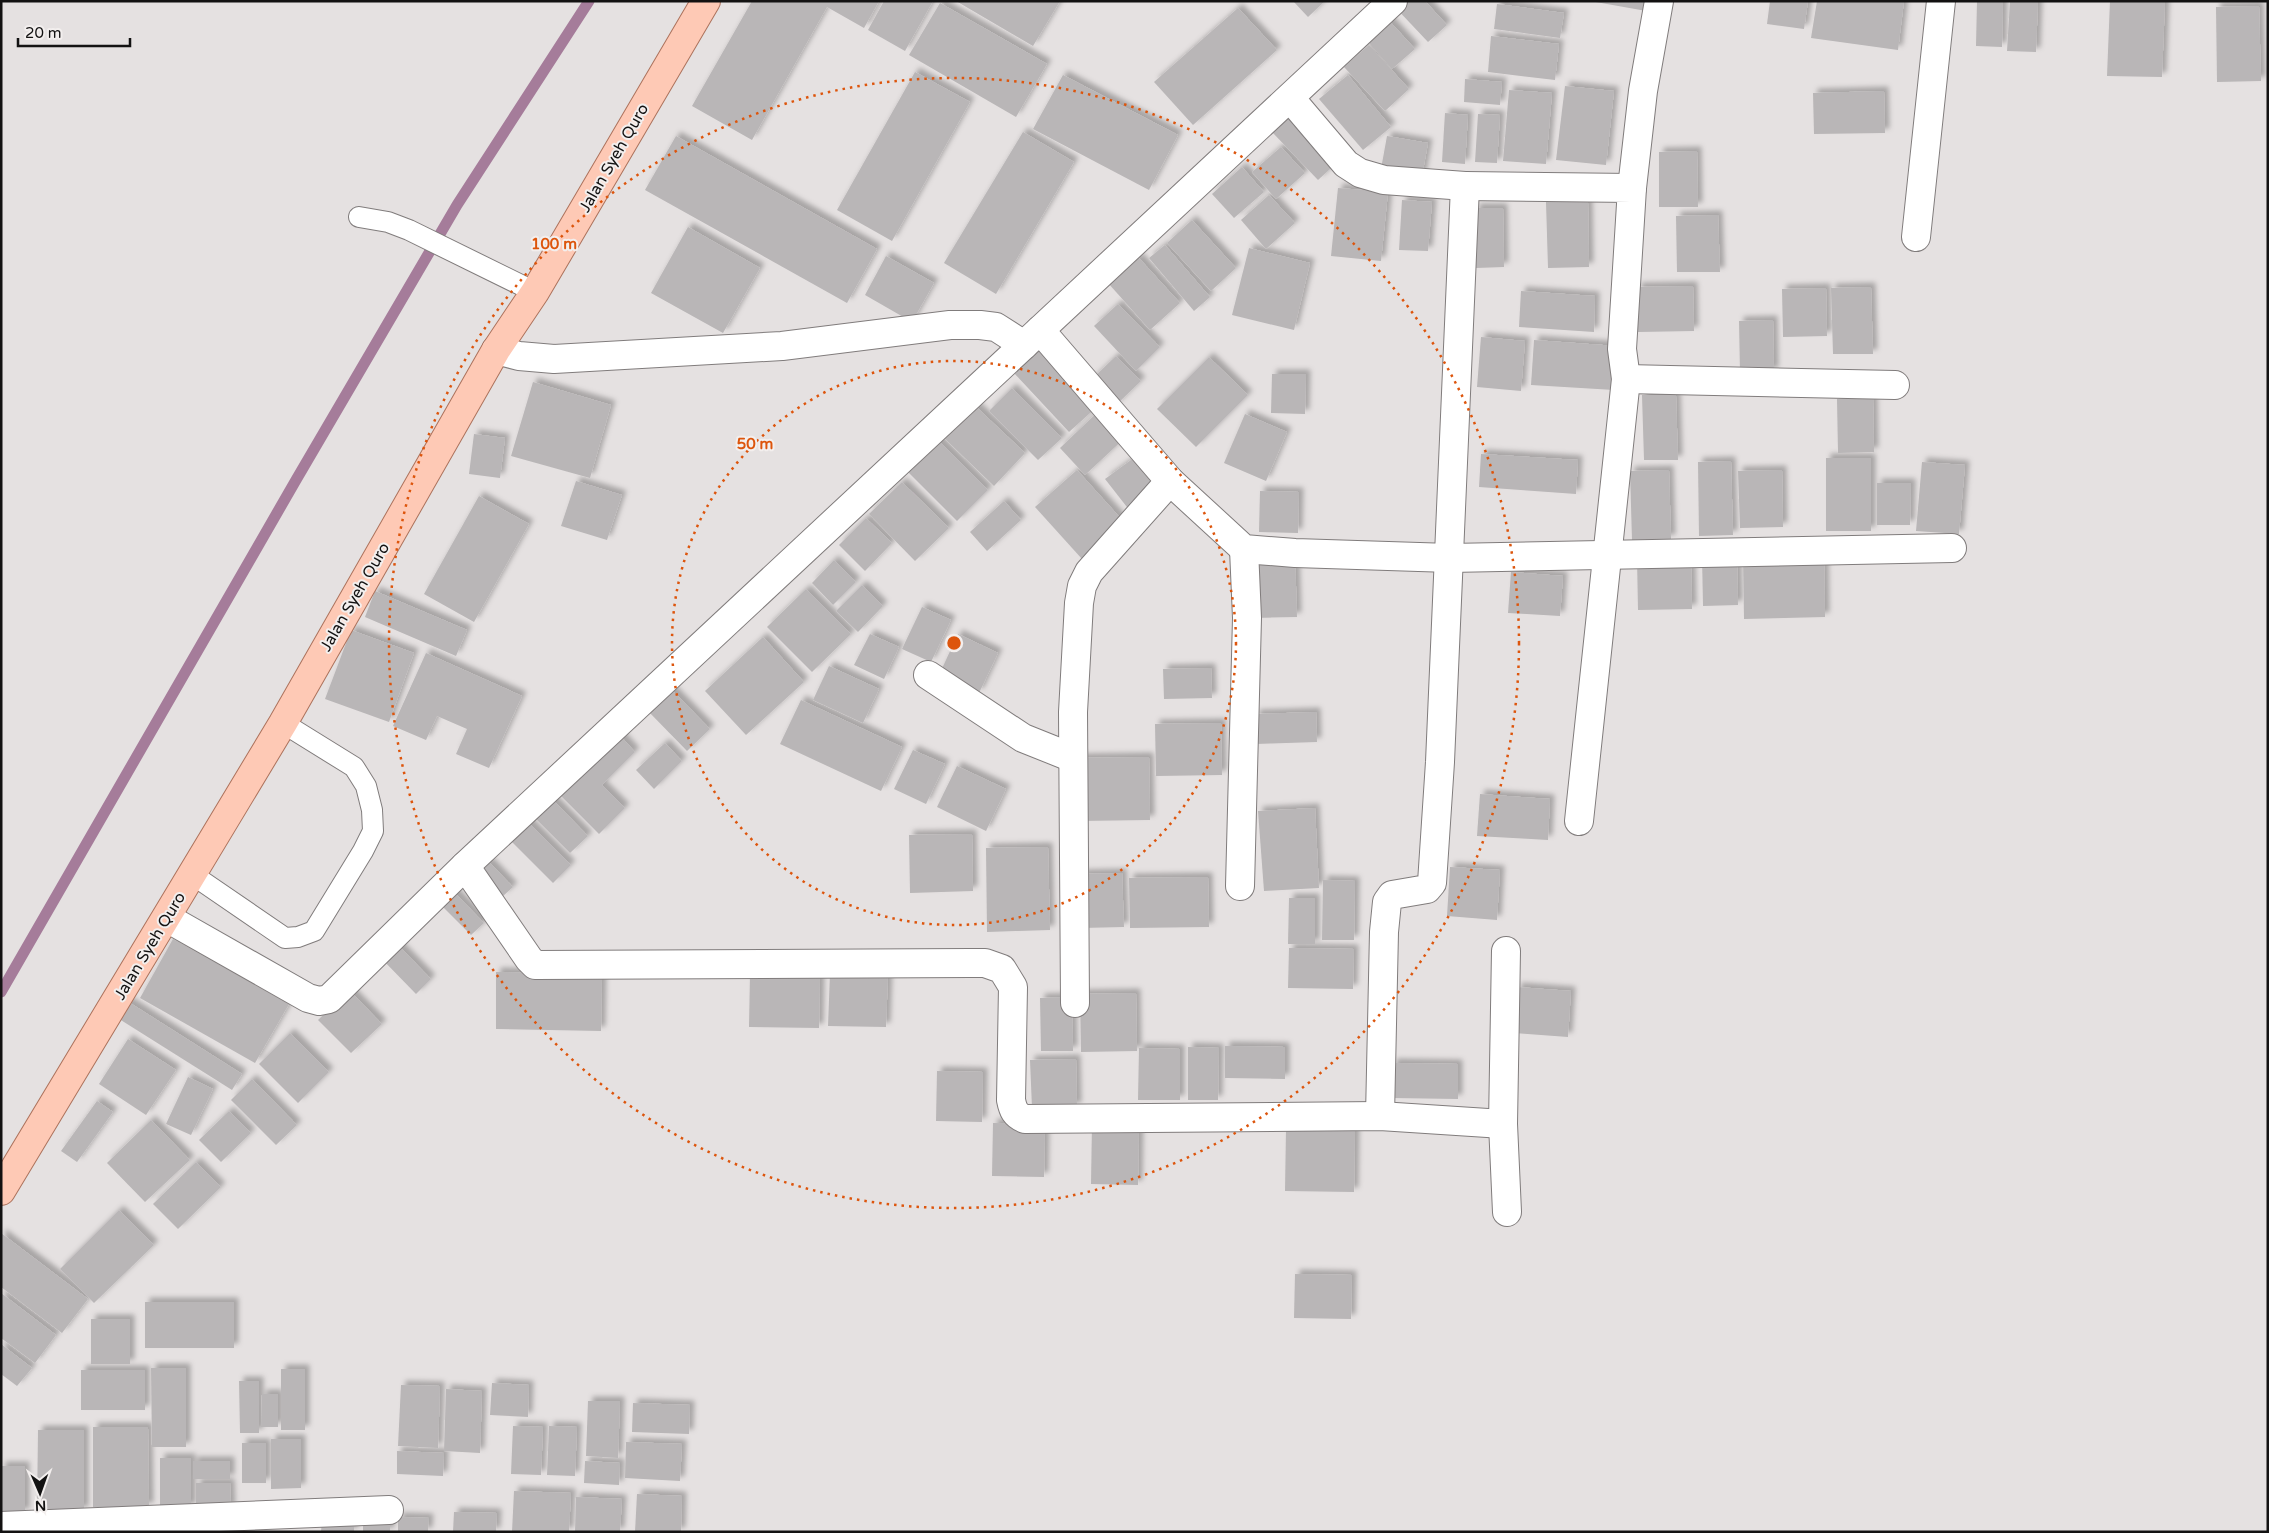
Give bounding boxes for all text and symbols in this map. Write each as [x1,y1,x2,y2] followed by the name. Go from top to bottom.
[18,15,130,47] scale bar
[25,24,62,42] text: 20 m
[575,100,653,216] street label: Jalan Syeh Quro
[531,235,577,253] text: 100 m
[737,435,773,453] text: 50 m
[316,539,394,655] street label: Jalan Syeh Quro
[945,634,963,652] centre of rings
[110,888,190,1004] street label: Jalan Syeh Quro
[15,1468,65,1518] north arrow
[35,1497,46,1514] text: N

